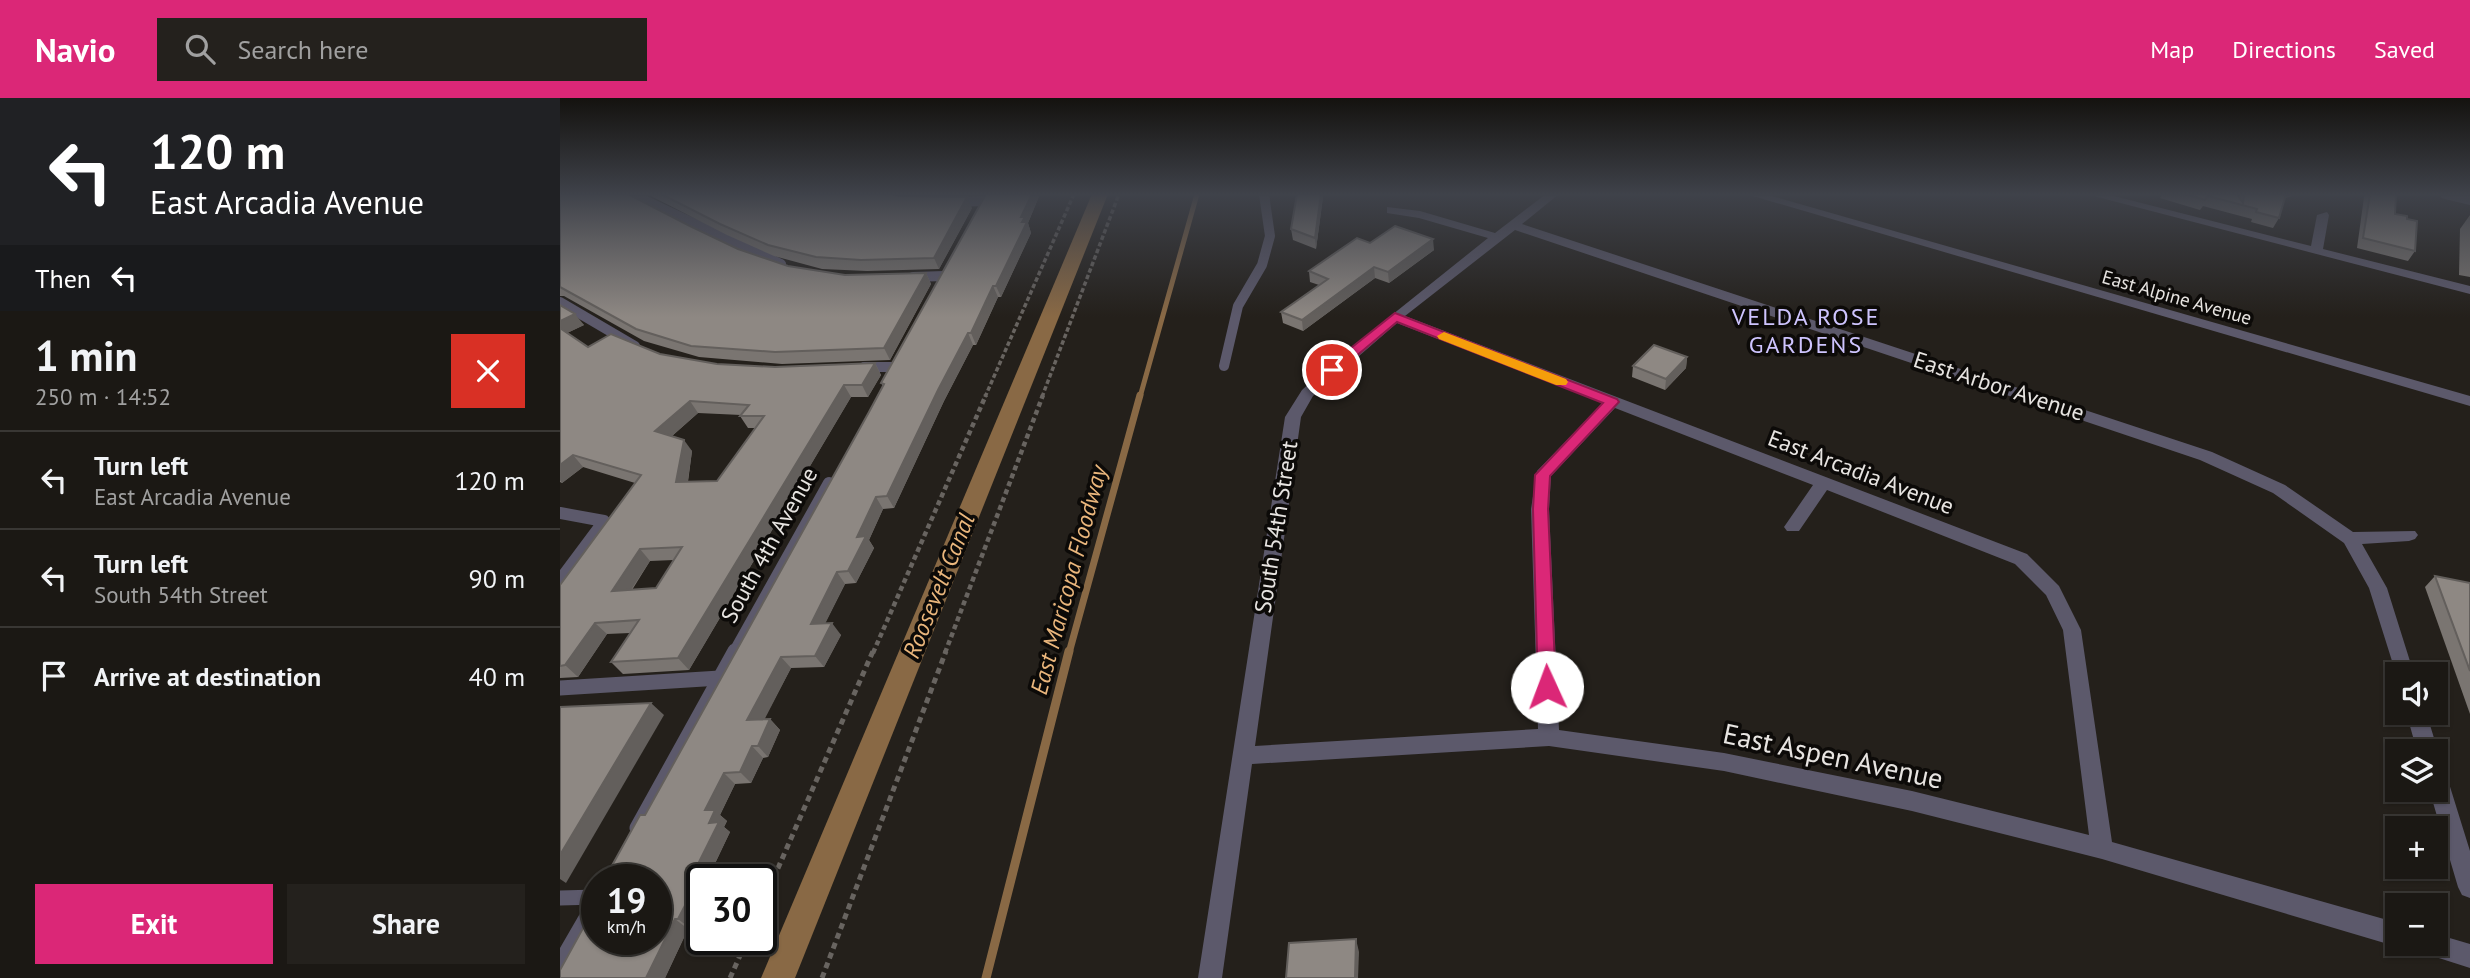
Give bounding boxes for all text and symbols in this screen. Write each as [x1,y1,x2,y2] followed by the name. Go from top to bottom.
[157,18,647,81] search box
[35,28,115,71] text: Navio
[181,30,219,68] icon: search
[237,33,369,66] text: Search here
[2150,34,2194,65] text: Map
[2232,34,2336,65] text: Directions
[2374,34,2435,65] text: Saved
[150,119,285,183] text: 120 m
[35,126,126,217] icon: left
[150,181,424,223] text: East Arcadia Avenue
[105,259,143,297] icon: left
[35,262,91,295] text: Then
[2099,264,2255,330] street label: East Alpine Avenue
[1731,301,1880,360] district label: VELDA ROSE GARDENS
[35,328,137,383] text: 1 min
[451,334,525,408] button: close
[1302,340,1362,400] pin
[1910,344,2088,427] street label: East Arbor Avenue
[1313,351,1351,389] icon: arrive
[35,382,171,411] text: 250 m · 14:52
[1764,423,1958,520] street label: East Arcadia Avenue
[1248,439,1303,615] street label: South 54th Street
[94,449,188,482] text: Turn left
[35,461,73,499] icon: left
[1023,461,1114,698] water label: East Maricopa Floodway
[714,462,823,628] street label: South 4th Avenue
[454,464,525,497] text: 120 m
[94,482,291,511] text: East Arcadia Avenue
[895,508,982,663] water label: Roosevelt Canal
[94,547,188,580] text: Turn left
[35,559,73,597] icon: left
[469,562,525,595] text: 90 m
[94,580,268,609] text: South 54th Street
[1510,650,1584,724] position arrow
[35,657,73,695] icon: arrive
[94,660,321,693] text: Arrive at destination
[469,660,525,693] text: 40 m
[2385,662,2448,956] map controls
[2385,662,2448,725] button: sound
[1720,714,1946,797] street label: East Aspen Avenue
[2385,739,2448,802] button: layers
[2385,816,2448,879] button: +
[686,864,777,955] speed limit sign: 30
[607,877,646,923] text: 19
[35,884,273,964] button: Exit
[287,884,525,964] button: Share
[2385,893,2448,956] button: −
[607,915,646,938] text: km/h

